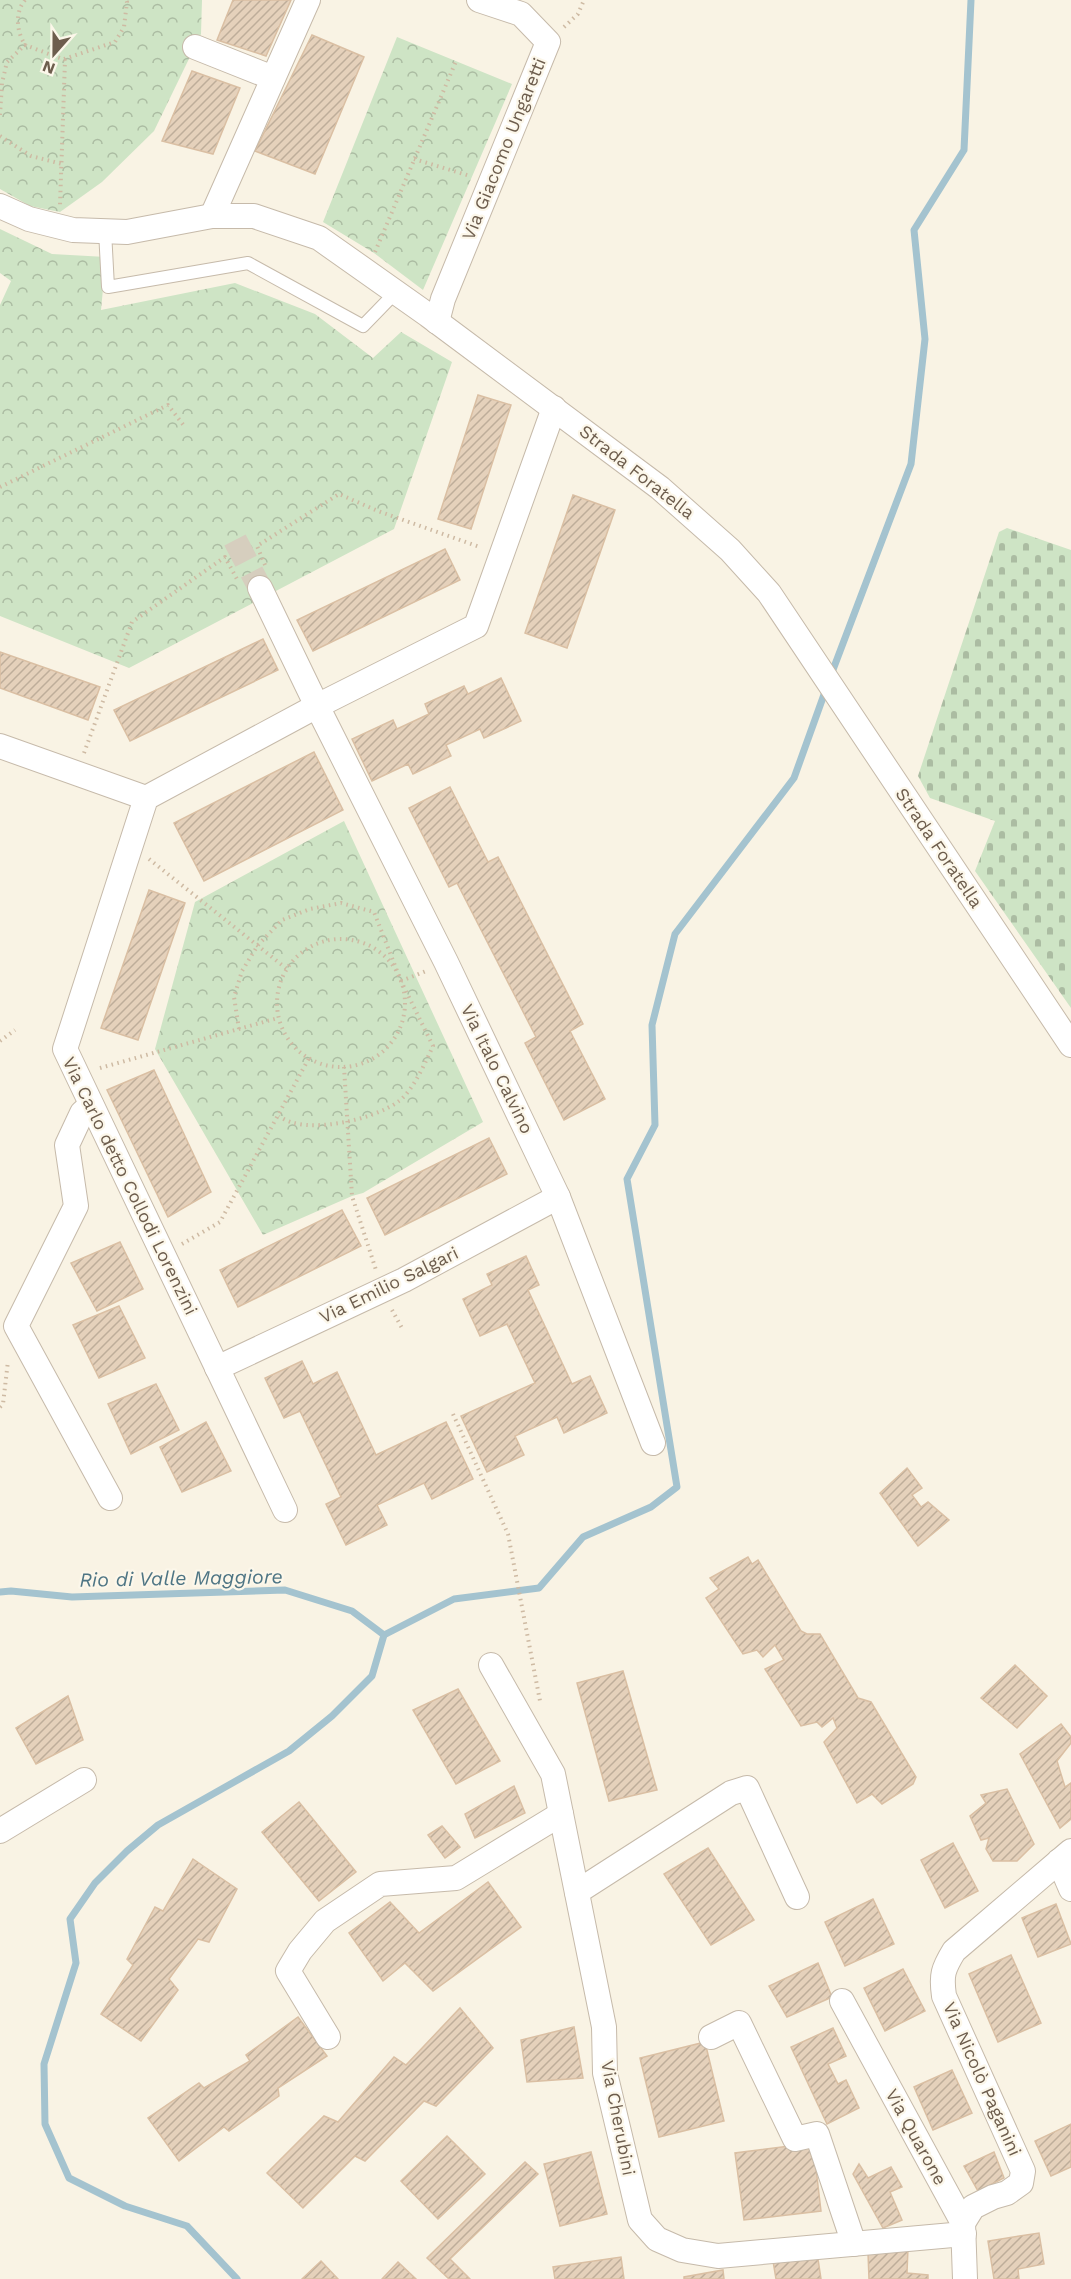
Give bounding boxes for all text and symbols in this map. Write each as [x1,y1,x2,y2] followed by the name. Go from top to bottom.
[24,24,84,84] north arrow
[457,55,550,243] street label: Via Giacomo Ungaretti
[40,57,58,79] text: N
[576,420,699,523] street label: Strada Foratella
[891,784,987,912] street label: Strada Foratella
[457,1001,538,1137] street label: Via Italo Calvino
[59,1053,202,1318] street label: Via Carlo detto Collodi Lorenzini
[316,1242,462,1327] street label: Via Emilio Salgari
[79,1564,283,1592] water label: Rio di Valle Maggiore
[939,1998,1026,2159] street label: Via Nicolò Paganini
[597,2059,640,2177] street label: Via Cherubini
[881,2085,951,2188] street label: Via Quarone

